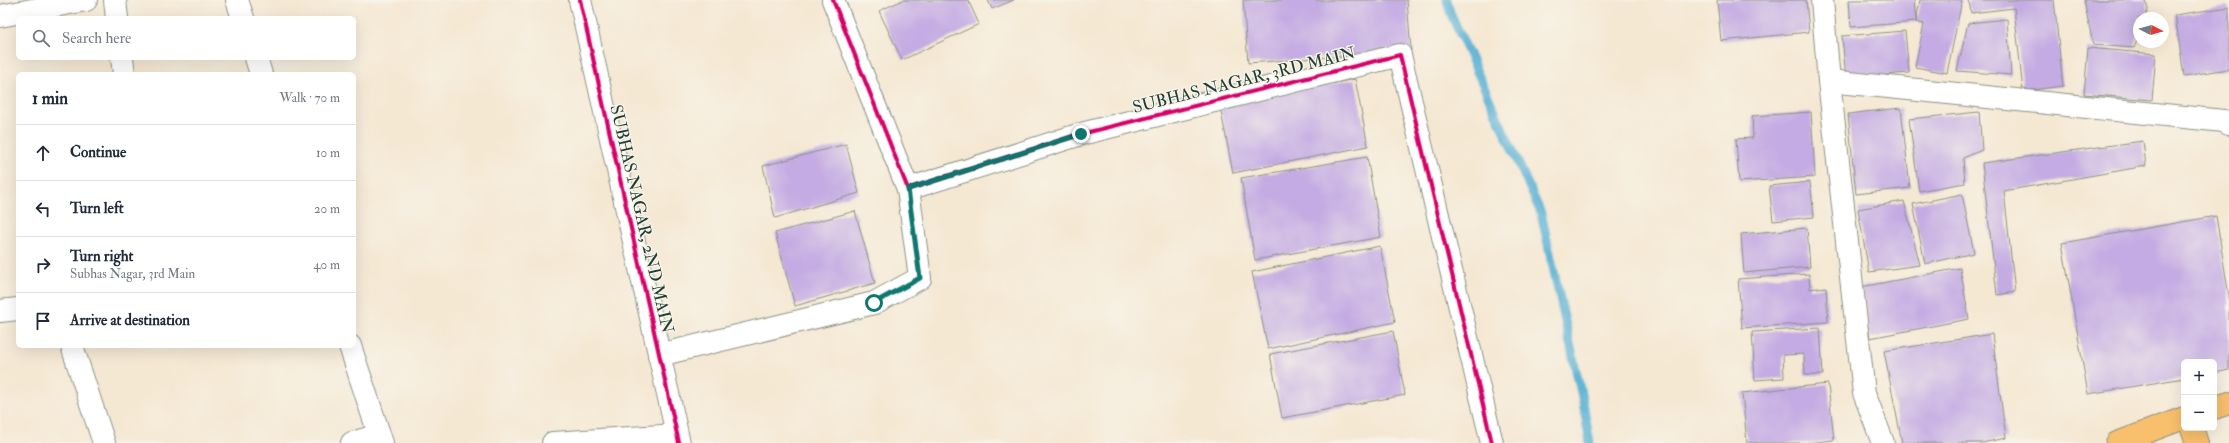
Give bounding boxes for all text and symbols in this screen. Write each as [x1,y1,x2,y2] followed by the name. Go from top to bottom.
[2133,12,2169,48] north arrow
[16,16,356,60] search box
[30,27,52,49] icon: search
[62,29,131,48] text: Search here
[1130,42,1358,118] street label: SUBHAS NAGAR, 3RD MAIN
[32,88,68,109] text: 1 min
[280,90,340,106] text: Walk · 70 m
[605,103,679,336] street label: SUBHAS NAGAR, 2ND MAIN
[1072,125,1090,143] route end
[32,142,54,164] icon: ahead
[70,143,126,162] text: Continue
[316,145,340,161] text: 10 m
[32,198,54,220] icon: left
[70,199,124,218] text: Turn left
[314,201,340,217] text: 20 m
[70,247,133,266] text: Turn right
[32,254,54,276] icon: right
[314,257,340,273] text: 40 m
[70,266,195,282] text: Subhas Nagar, 3rd Main
[865,294,883,312] route start
[32,310,54,332] icon: arrive
[70,311,190,330] text: Arrive at destination
[2181,359,2217,431] map controls
[2181,359,2217,395] button: +
[2181,395,2217,431] button: −

